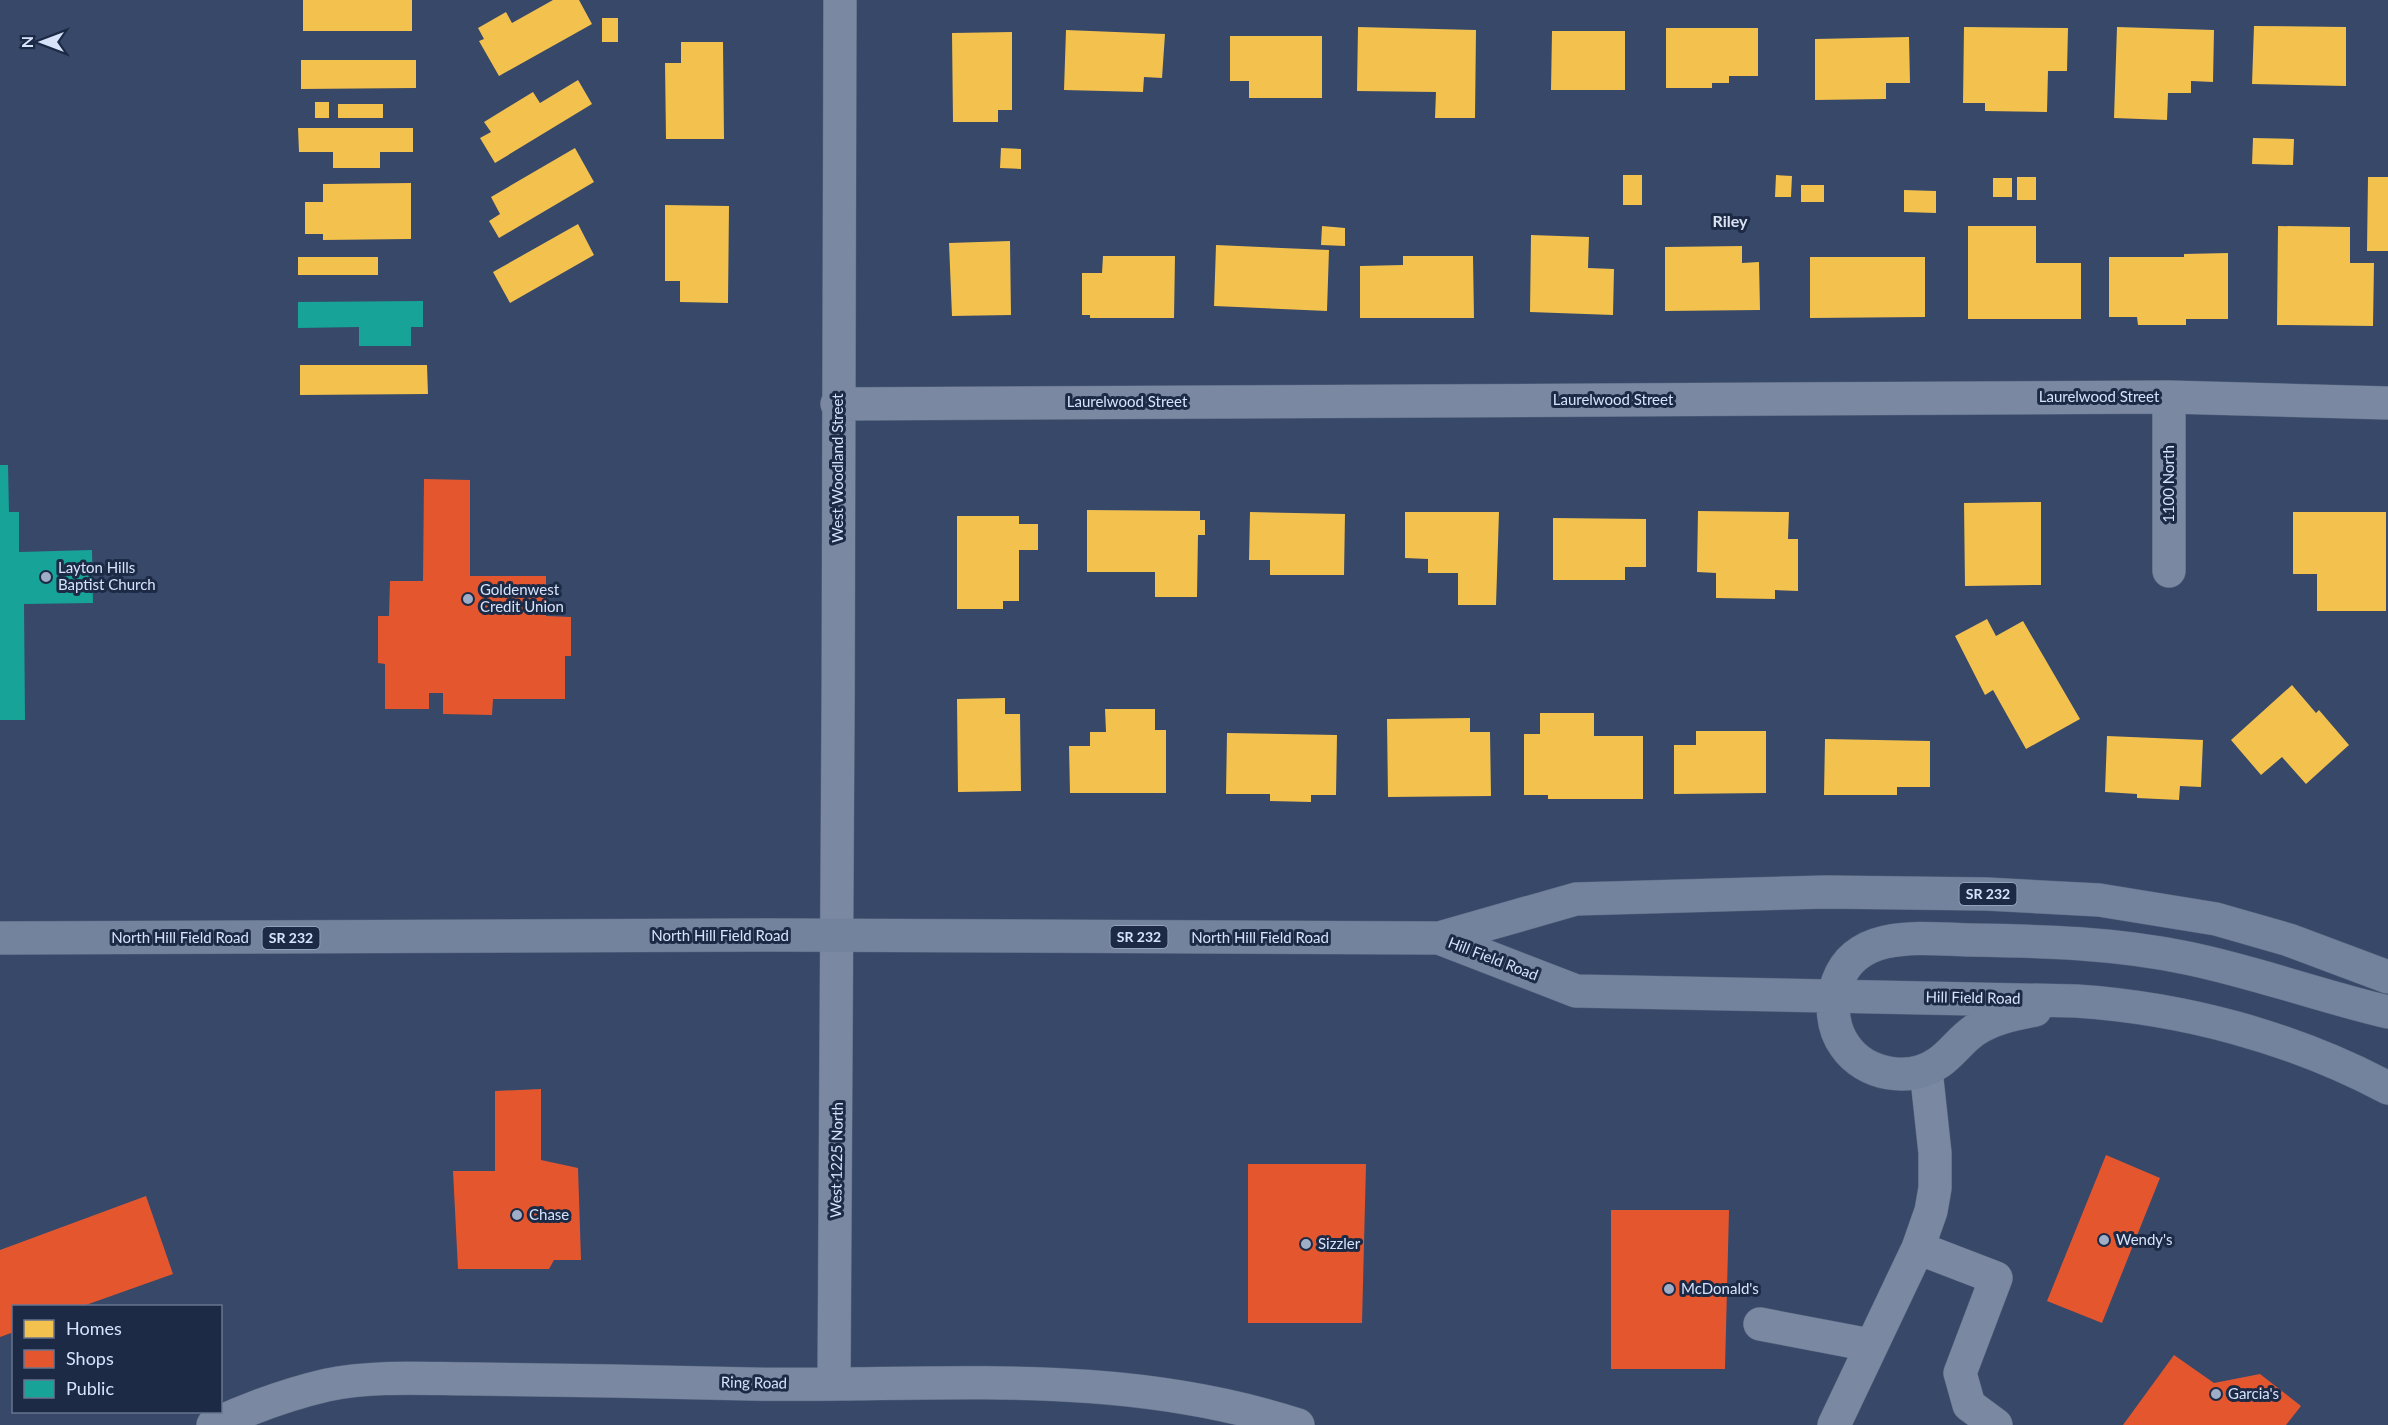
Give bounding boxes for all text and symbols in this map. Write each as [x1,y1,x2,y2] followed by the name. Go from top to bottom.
[12,12,72,72] north arrow
[17,36,36,48] text: N
[1713,211,1748,230] district label: Riley
[2039,387,2160,405] street label: Laurelwood Street
[1553,390,1674,408] street label: Laurelwood Street
[1067,392,1188,410] street label: Laurelwood Street
[828,393,846,543] street label: West Woodland Street
[2159,445,2177,523] street label: 1100 North
[58,558,156,593] place label: Layton Hills Baptist Church
[39,570,53,584] marker: Layton Hills Baptist Church
[480,580,564,615] place label: Goldenwest Credit Union
[461,592,475,606] marker: Goldenwest Credit Union
[1960,883,2016,905] road number: SR 232
[651,926,789,944] street label: North Hill Field Road
[1110,926,1168,948] road number: SR 232
[262,927,320,949] road number: SR 232
[111,928,249,946] street label: North Hill Field Road
[1191,928,1329,946] street label: North Hill Field Road
[1446,933,1541,983] street label: Hill Field Road
[1925,987,2021,1007] street label: Hill Field Road
[826,1102,846,1218] street label: West 1225 North
[529,1205,569,1223] place label: Chase
[510,1208,524,1222] marker: Chase
[2116,1230,2173,1248] place label: Wendy's
[2097,1233,2111,1247] marker: Wendy's
[1318,1234,1361,1252] place label: Sizzler
[1299,1237,1313,1251] marker: Sizzler
[1681,1279,1759,1297] place label: McDonald's
[1662,1282,1676,1296] marker: McDonald's
[12,1305,222,1413] legend
[66,1317,122,1339] text: Homes
[66,1347,114,1369] text: Shops
[721,1372,787,1392] street label: Ring Road
[66,1377,114,1399] text: Public
[2228,1384,2279,1402] place label: Garcia's
[2209,1387,2223,1401] marker: Garcia's

